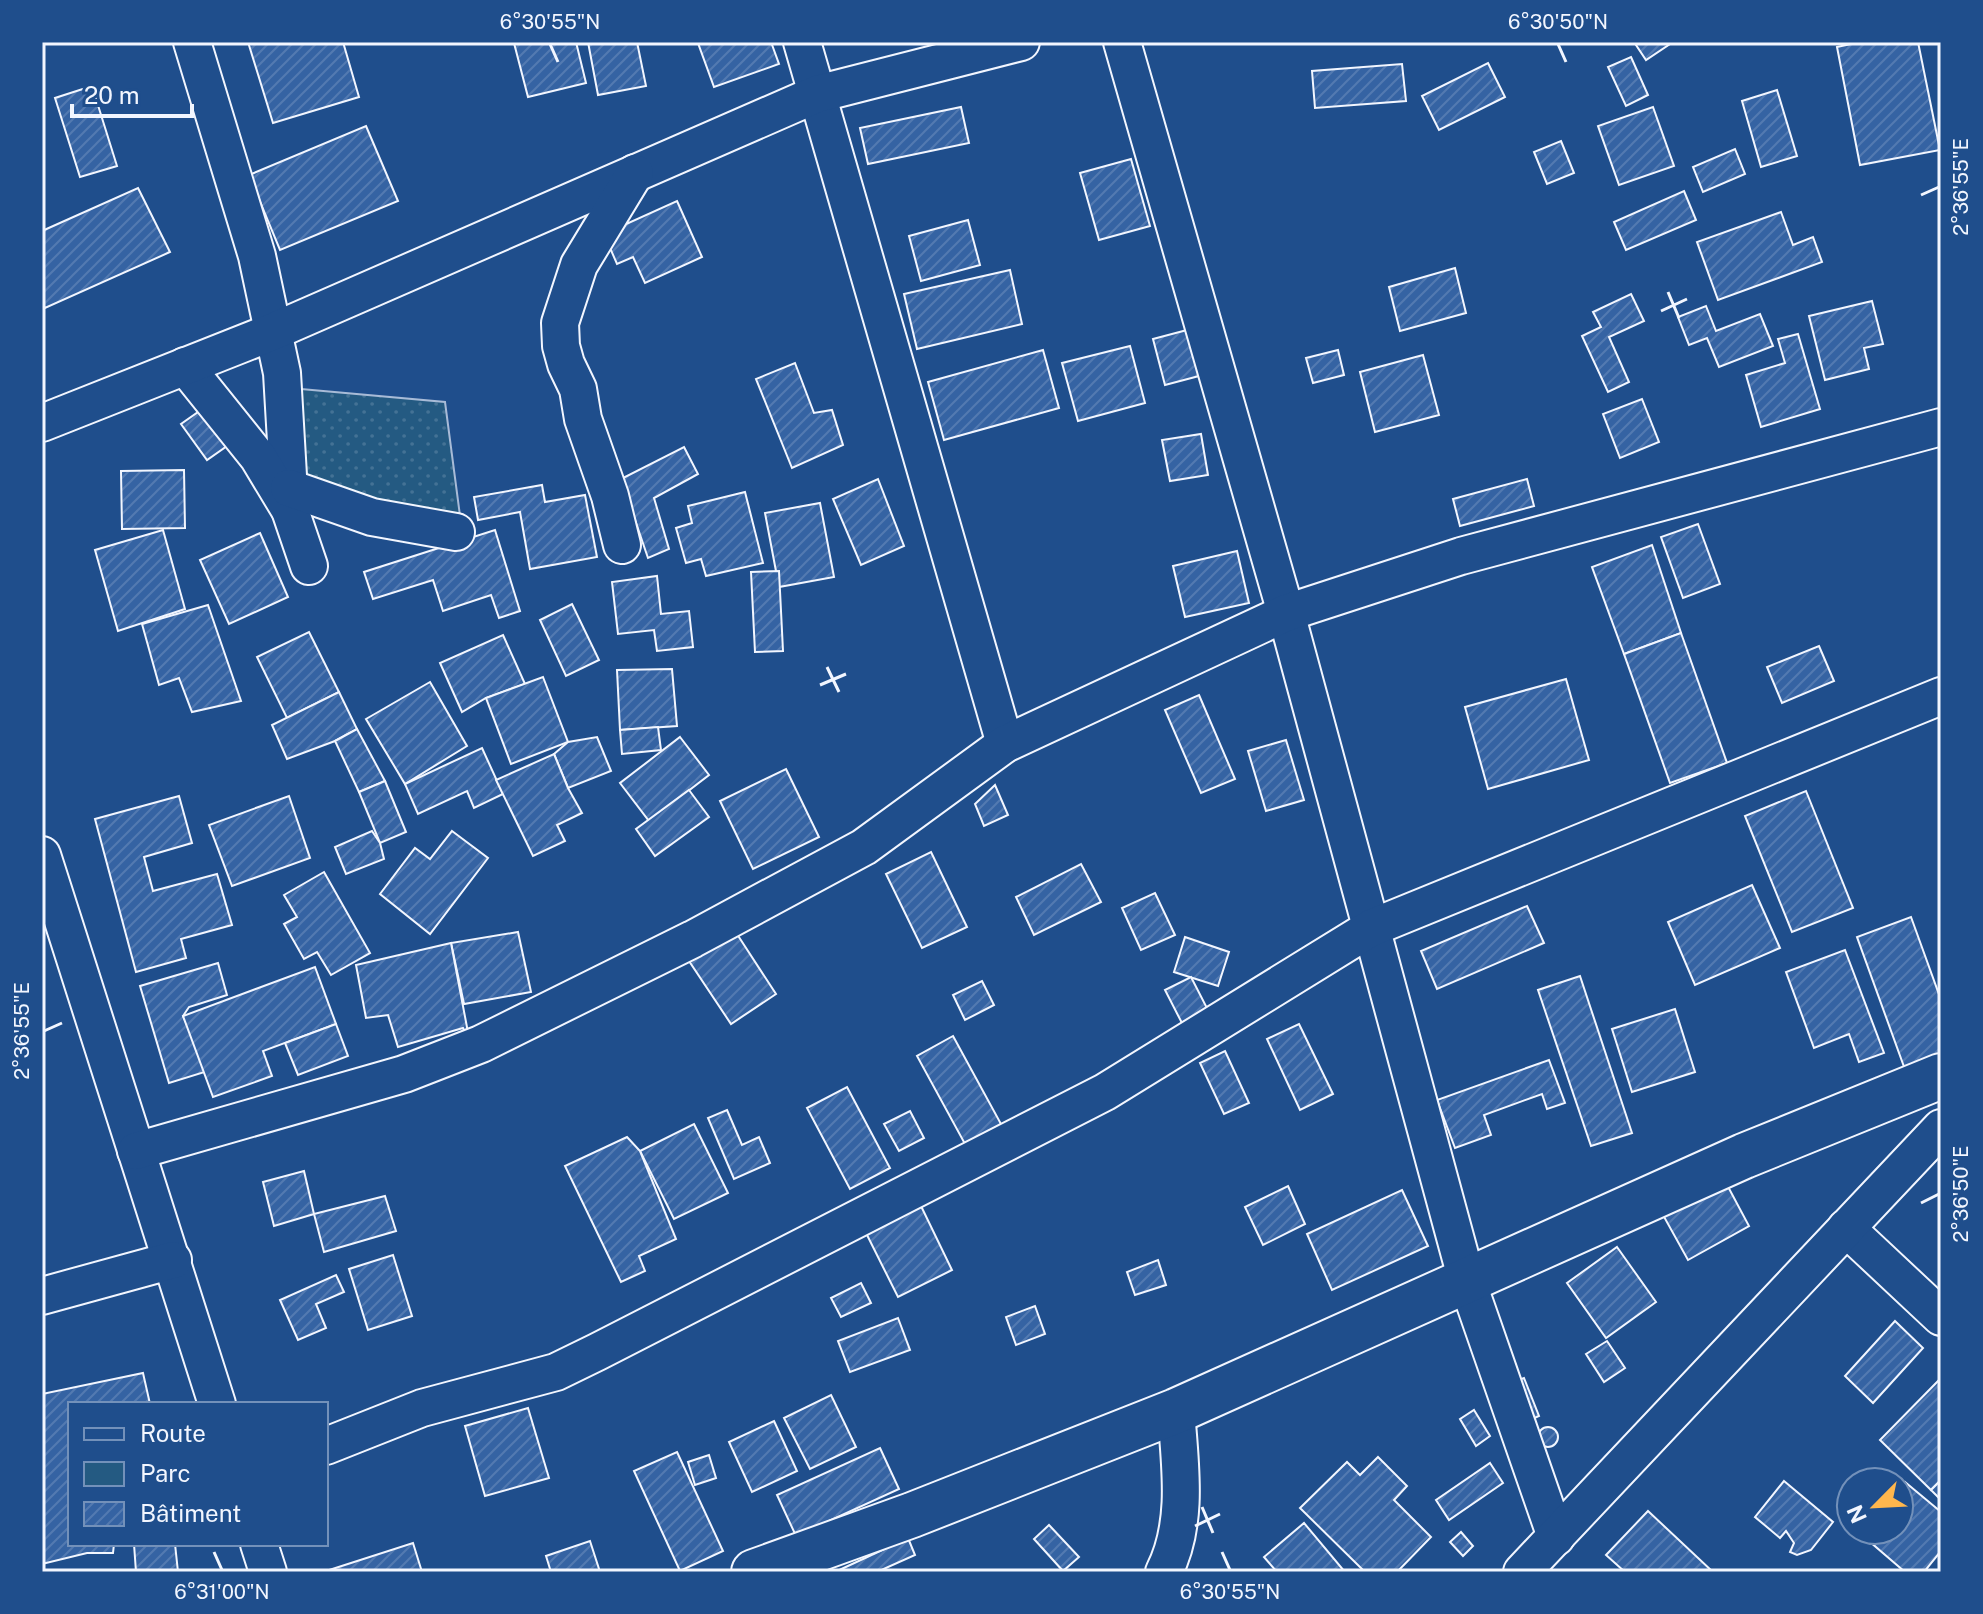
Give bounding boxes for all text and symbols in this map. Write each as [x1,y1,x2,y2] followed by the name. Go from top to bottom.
[500,10,600,34] text: 6°30'55"N
[1508,10,1608,34] text: 6°30'50"N
[72,68,192,118] scale bar
[84,81,140,109] text: 20 m
[1949,138,1973,236] text: 2°36'55"E
[10,982,34,1080] text: 2°36'55"E
[1949,1145,1973,1243] text: 2°36'50"E
[68,1402,328,1546] legend
[140,1419,206,1447] text: Route
[140,1459,191,1487] text: Parc
[1835,1466,1915,1546] north arrow
[140,1499,241,1527] text: Bâtiment
[1841,1501,1872,1527] text: N
[174,1580,270,1604] text: 6°31'00"N
[1180,1580,1280,1604] text: 6°30'55"N

